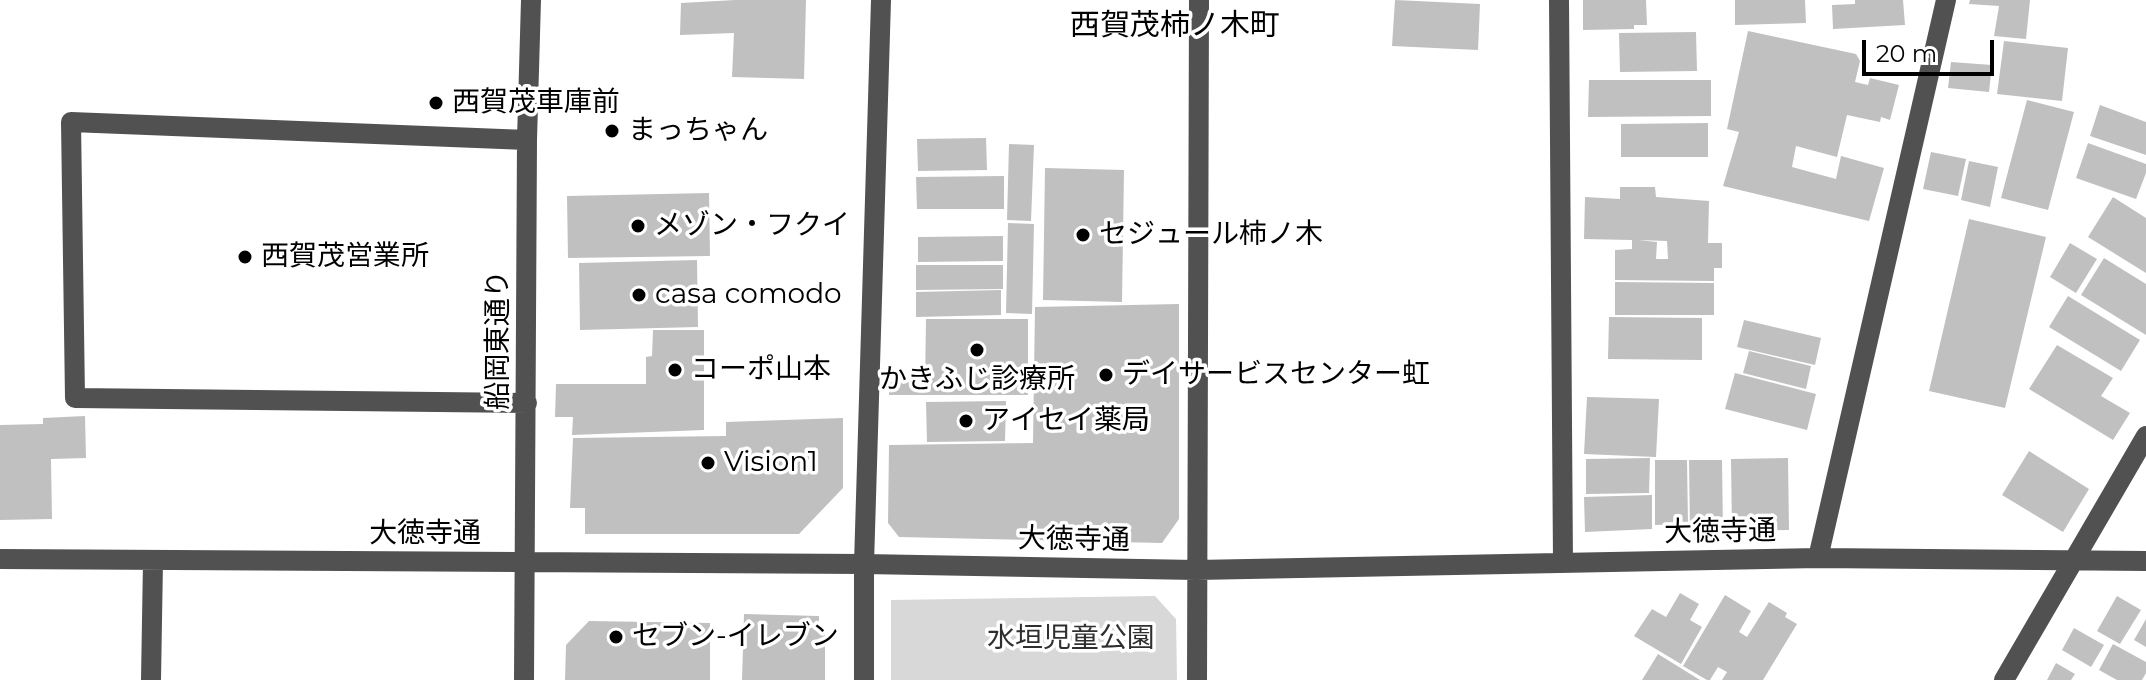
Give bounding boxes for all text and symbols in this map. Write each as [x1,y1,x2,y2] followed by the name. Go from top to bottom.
[1070,8,1280,44] district label: 西賀茂柿ノ木町
[1866,24,1998,74] scale bar
[1876,39,1937,68] text: 20 m
[452,86,620,120] place label: 西賀茂車庫前
[427,94,445,112] marker: 西賀茂車庫前
[628,114,768,148] place label: まっちゃん
[603,122,621,140] marker: まっちゃん
[654,209,850,243] place label: メゾン・フクイ
[629,217,647,235] marker: メゾン・フクイ
[1099,218,1323,252] place label: セジュール柿ノ木
[1074,226,1092,244] marker: セジュール柿ノ木
[261,240,429,274] place label: 西賀茂営業所
[236,248,254,266] marker: 西賀茂営業所
[482,270,516,410] street label: 船岡東通り
[655,278,842,312] place label: casa comodo
[630,286,648,304] marker: casa comodo
[968,341,986,359] marker: かきふじ診療所
[691,353,831,387] place label: コーポ山本
[1122,358,1430,392] place label: デイサービスセンター虹
[666,361,684,379] marker: コーポ山本
[879,363,1075,397] place label: かきふじ診療所
[1097,366,1115,384] marker: デイサービスセンター虹
[982,404,1150,438] place label: アイセイ薬局
[957,412,975,430] marker: アイセイ薬局
[724,446,818,480] place label: Vision1
[699,454,717,472] marker: Vision1
[1664,514,1776,550] street label: 大徳寺通
[369,517,481,551] street label: 大徳寺通
[1018,522,1130,558] street label: 大徳寺通
[632,620,839,654] place label: セブン-イレブン
[987,622,1155,656] park label: 水垣児童公園
[607,628,625,646] marker: セブン-イレブン

